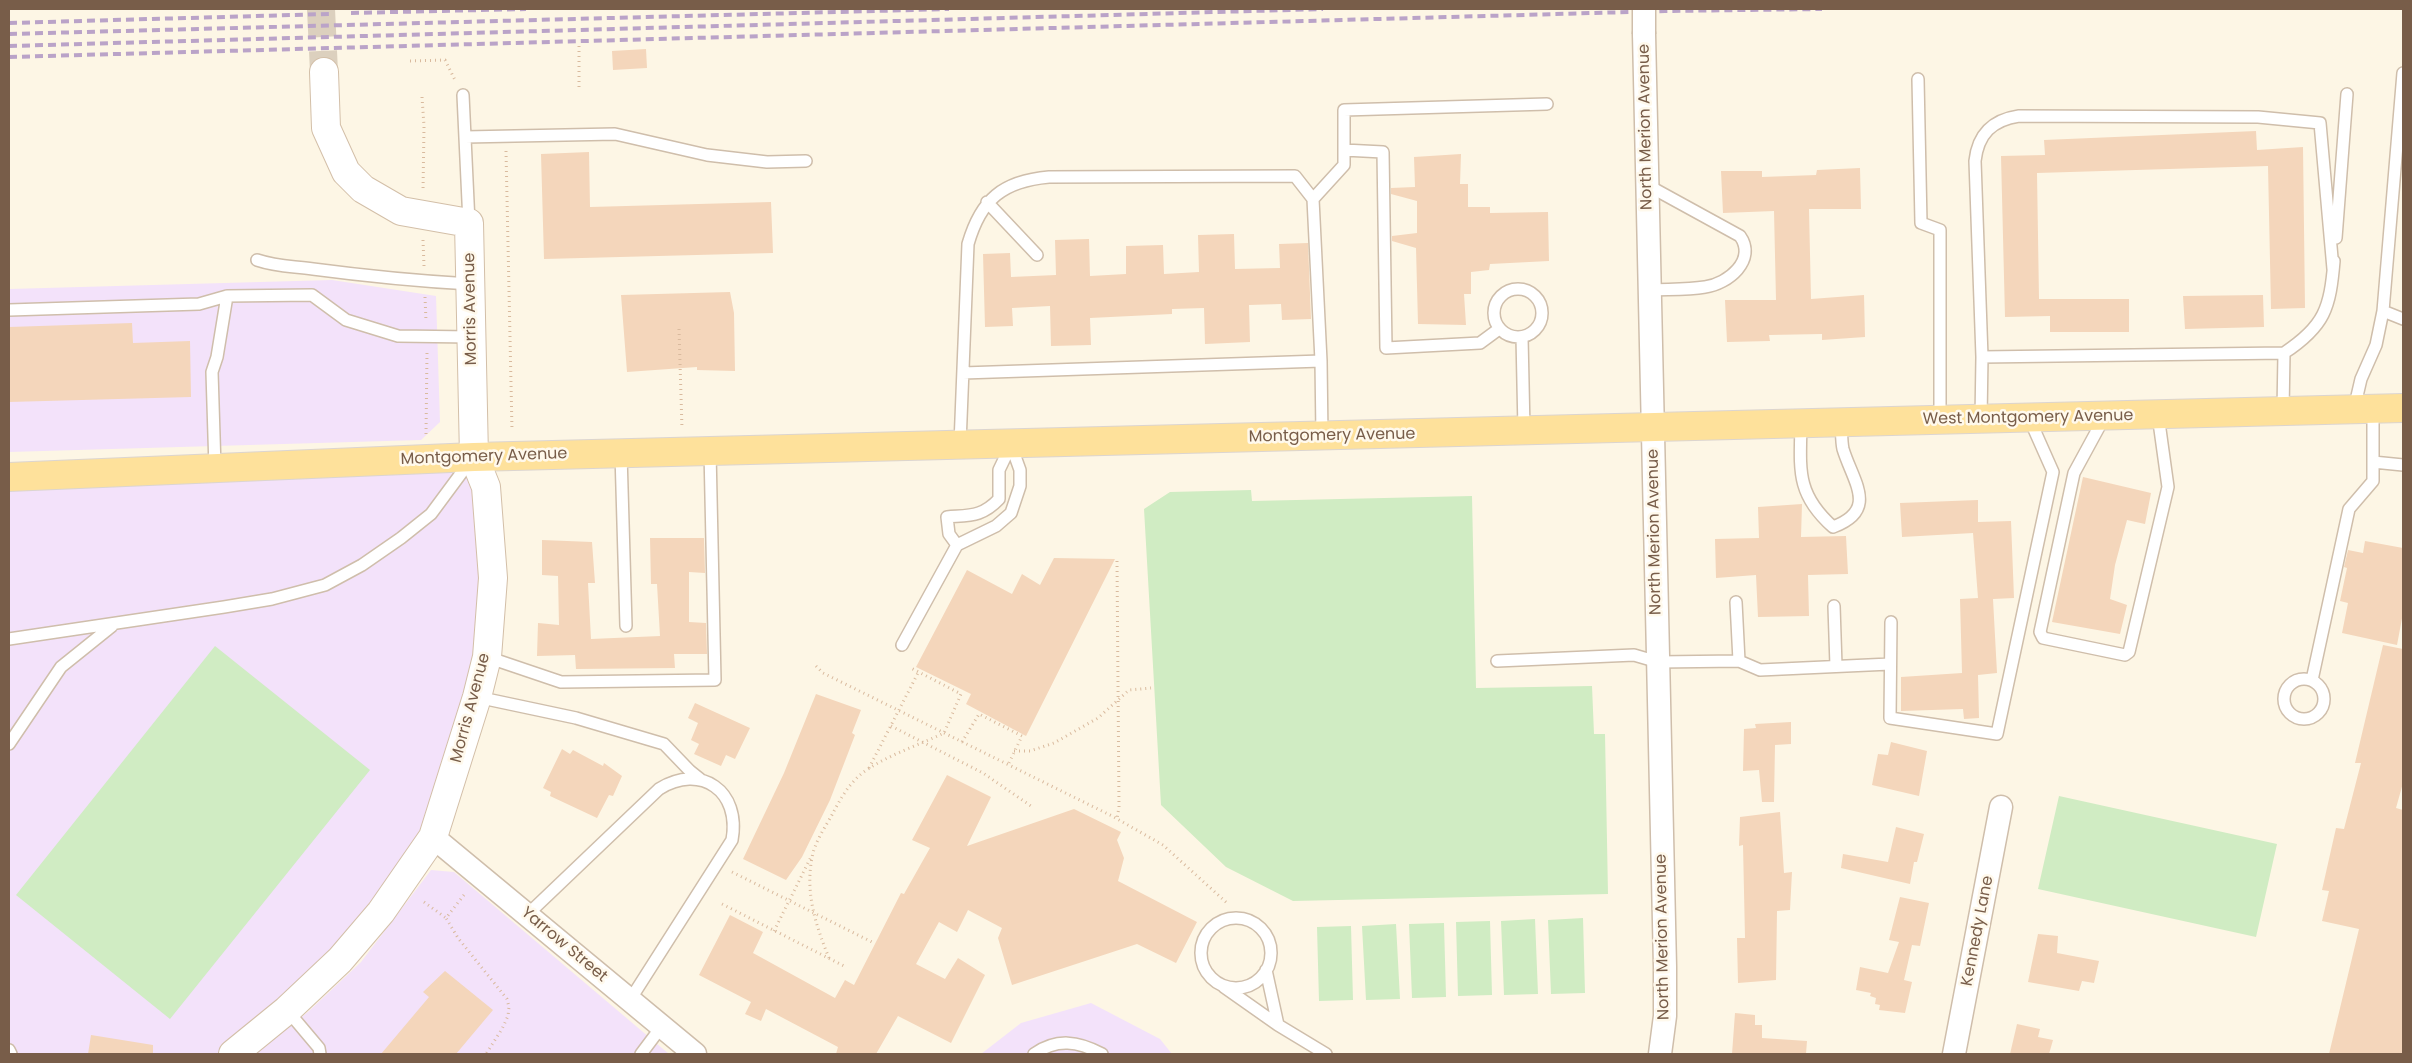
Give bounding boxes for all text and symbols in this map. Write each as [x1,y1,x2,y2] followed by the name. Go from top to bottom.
[1635,44,1657,210] street label: North Merion Avenue
[460,253,482,365] street label: Morris Avenue
[1922,407,2134,429] street label: West Montgomery Avenue
[1248,425,1416,447] street label: Montgomery Avenue
[400,444,568,470] street label: Montgomery Avenue
[1644,449,1666,615] street label: North Merion Avenue
[447,651,495,765] street label: Morris Avenue
[1652,854,1674,1020] street label: North Merion Avenue
[1958,874,1998,988] street label: Kennedy Lane
[517,903,611,987] street label: Yarrow Street

